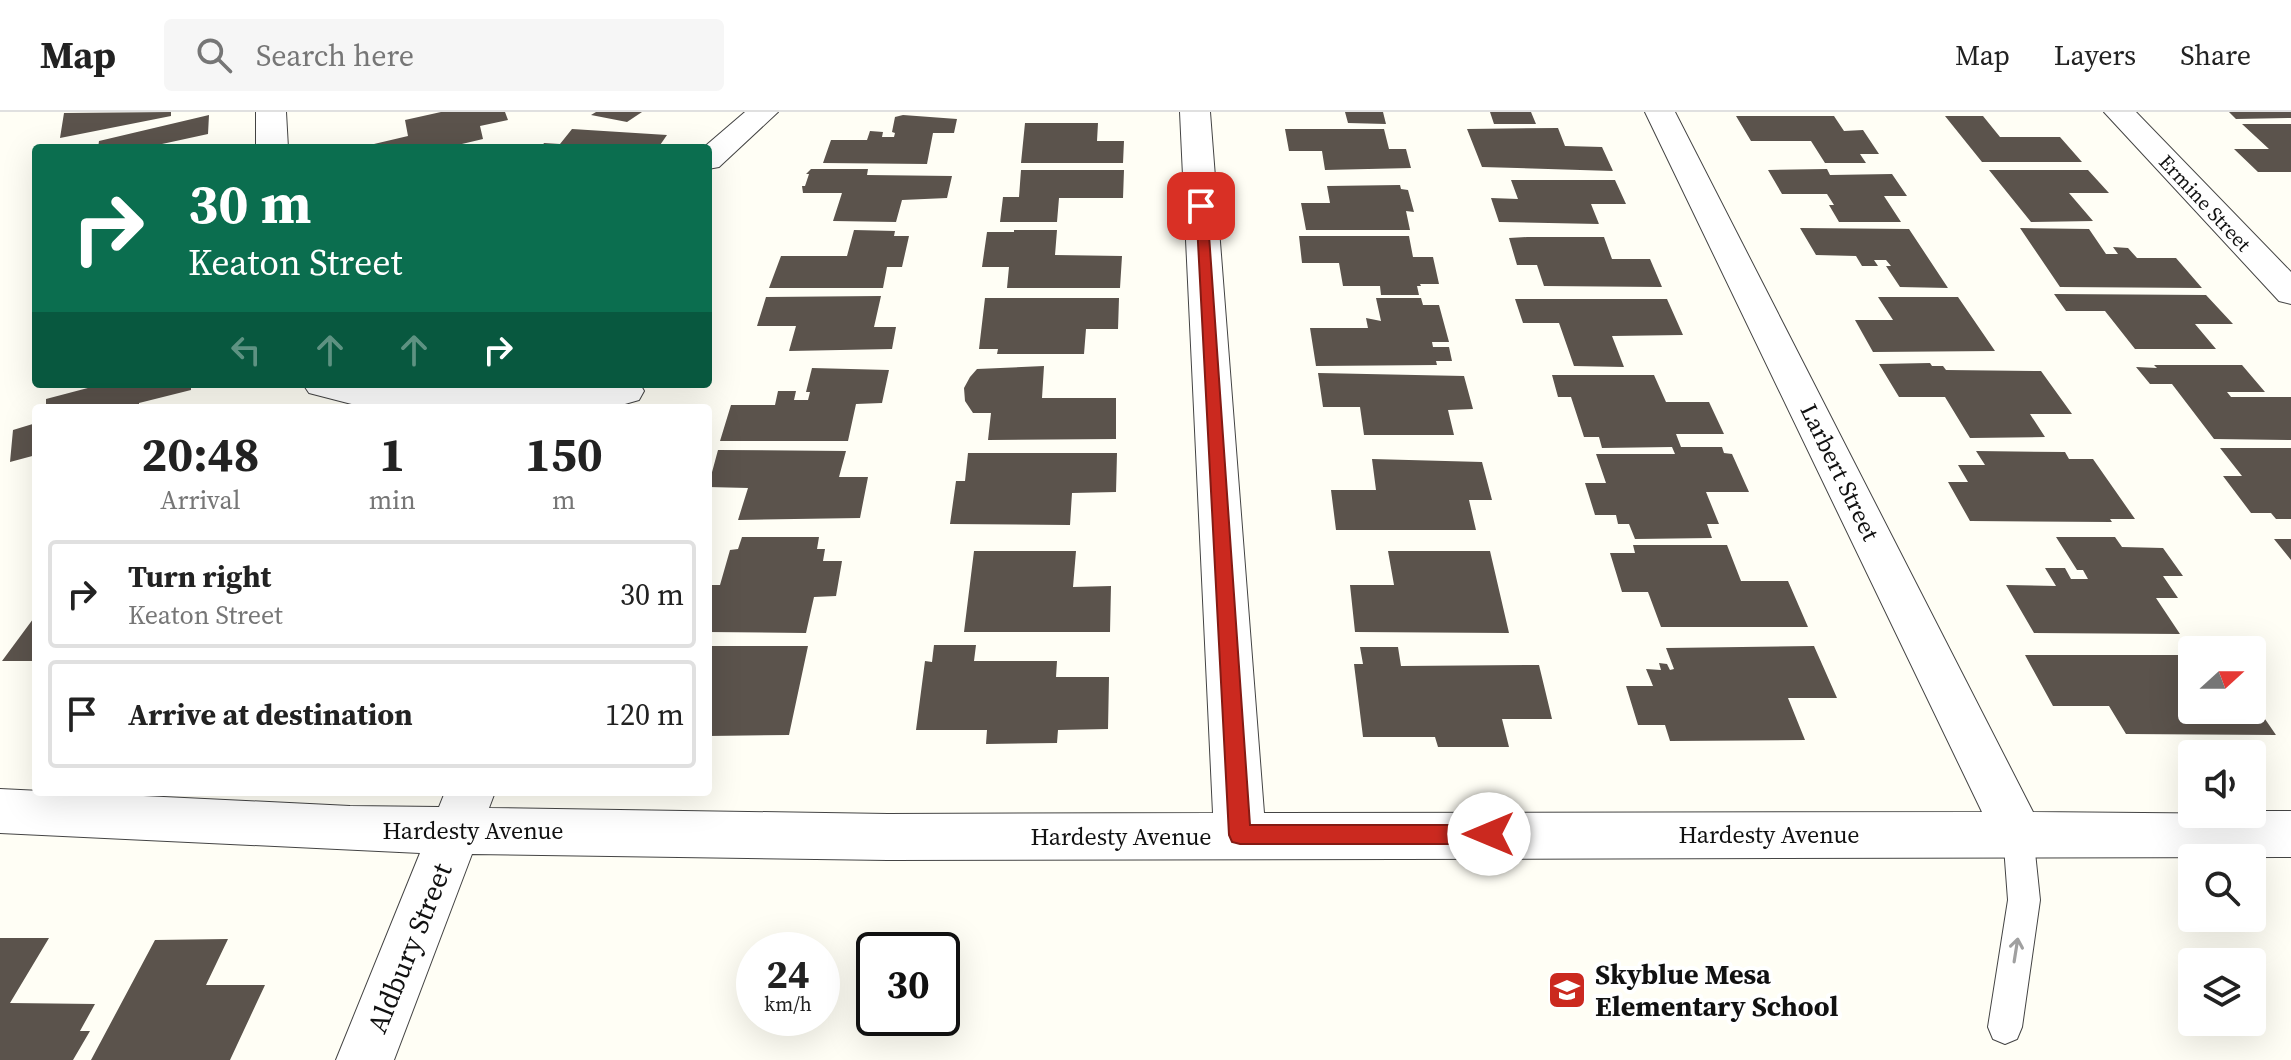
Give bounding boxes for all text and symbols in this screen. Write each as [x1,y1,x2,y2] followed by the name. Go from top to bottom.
[164,19,724,91] search box
[40,29,116,81] text: Map
[192,33,236,77] icon: search
[256,35,414,76] text: Search here
[1955,36,2010,74] text: Map
[2054,36,2136,74] text: Layers
[2180,36,2251,74] text: Share
[2153,148,2258,258] street label: Ermine Street
[188,165,311,242] text: 30 m
[1167,172,1235,240] pin
[56,176,160,280] icon: right
[1179,184,1223,228] icon: arrive
[188,238,402,287] text: Keaton Street
[224,328,268,372] icon: left
[308,328,352,372] icon: ahead
[392,328,436,372] icon: ahead
[476,328,520,372] icon: right
[1793,398,1887,546] street label: Larbert Street
[141,421,260,487] text: 20:48
[379,421,405,487] text: 1
[525,421,603,487] text: 150
[160,482,241,518] text: Arrival
[369,482,416,518] text: min
[552,482,576,518] text: m
[128,556,271,597] text: Turn right
[60,572,104,616] icon: right
[620,574,684,615] text: 30 m
[128,597,283,633] text: Keaton Street
[2178,636,2266,724] north arrow
[2178,636,2266,1036] map controls
[60,692,104,736] icon: arrive
[128,694,413,735] text: Arrive at destination
[605,694,684,735] text: 120 m
[2178,740,2266,828] button: sound
[1447,792,1531,876] position arrow
[382,814,564,847] street label: Hardesty Avenue
[1678,818,1860,851] street label: Hardesty Avenue
[1030,820,1212,853] street label: Hardesty Avenue
[2178,844,2266,932] button: search
[358,856,461,1039] street label: Aldbury Street
[856,932,960,1036] speed limit sign: 30
[2010,938,2025,963] one-way arrow
[766,947,810,1001] text: 24
[2178,948,2266,1036] button: layers
[1595,955,1839,1025] place label: Skyblue Mesa Elementary School
[1546,969,1588,1011] school or university icon: Skyblue Mesa Elementary School
[764,990,812,1018] text: km/h

